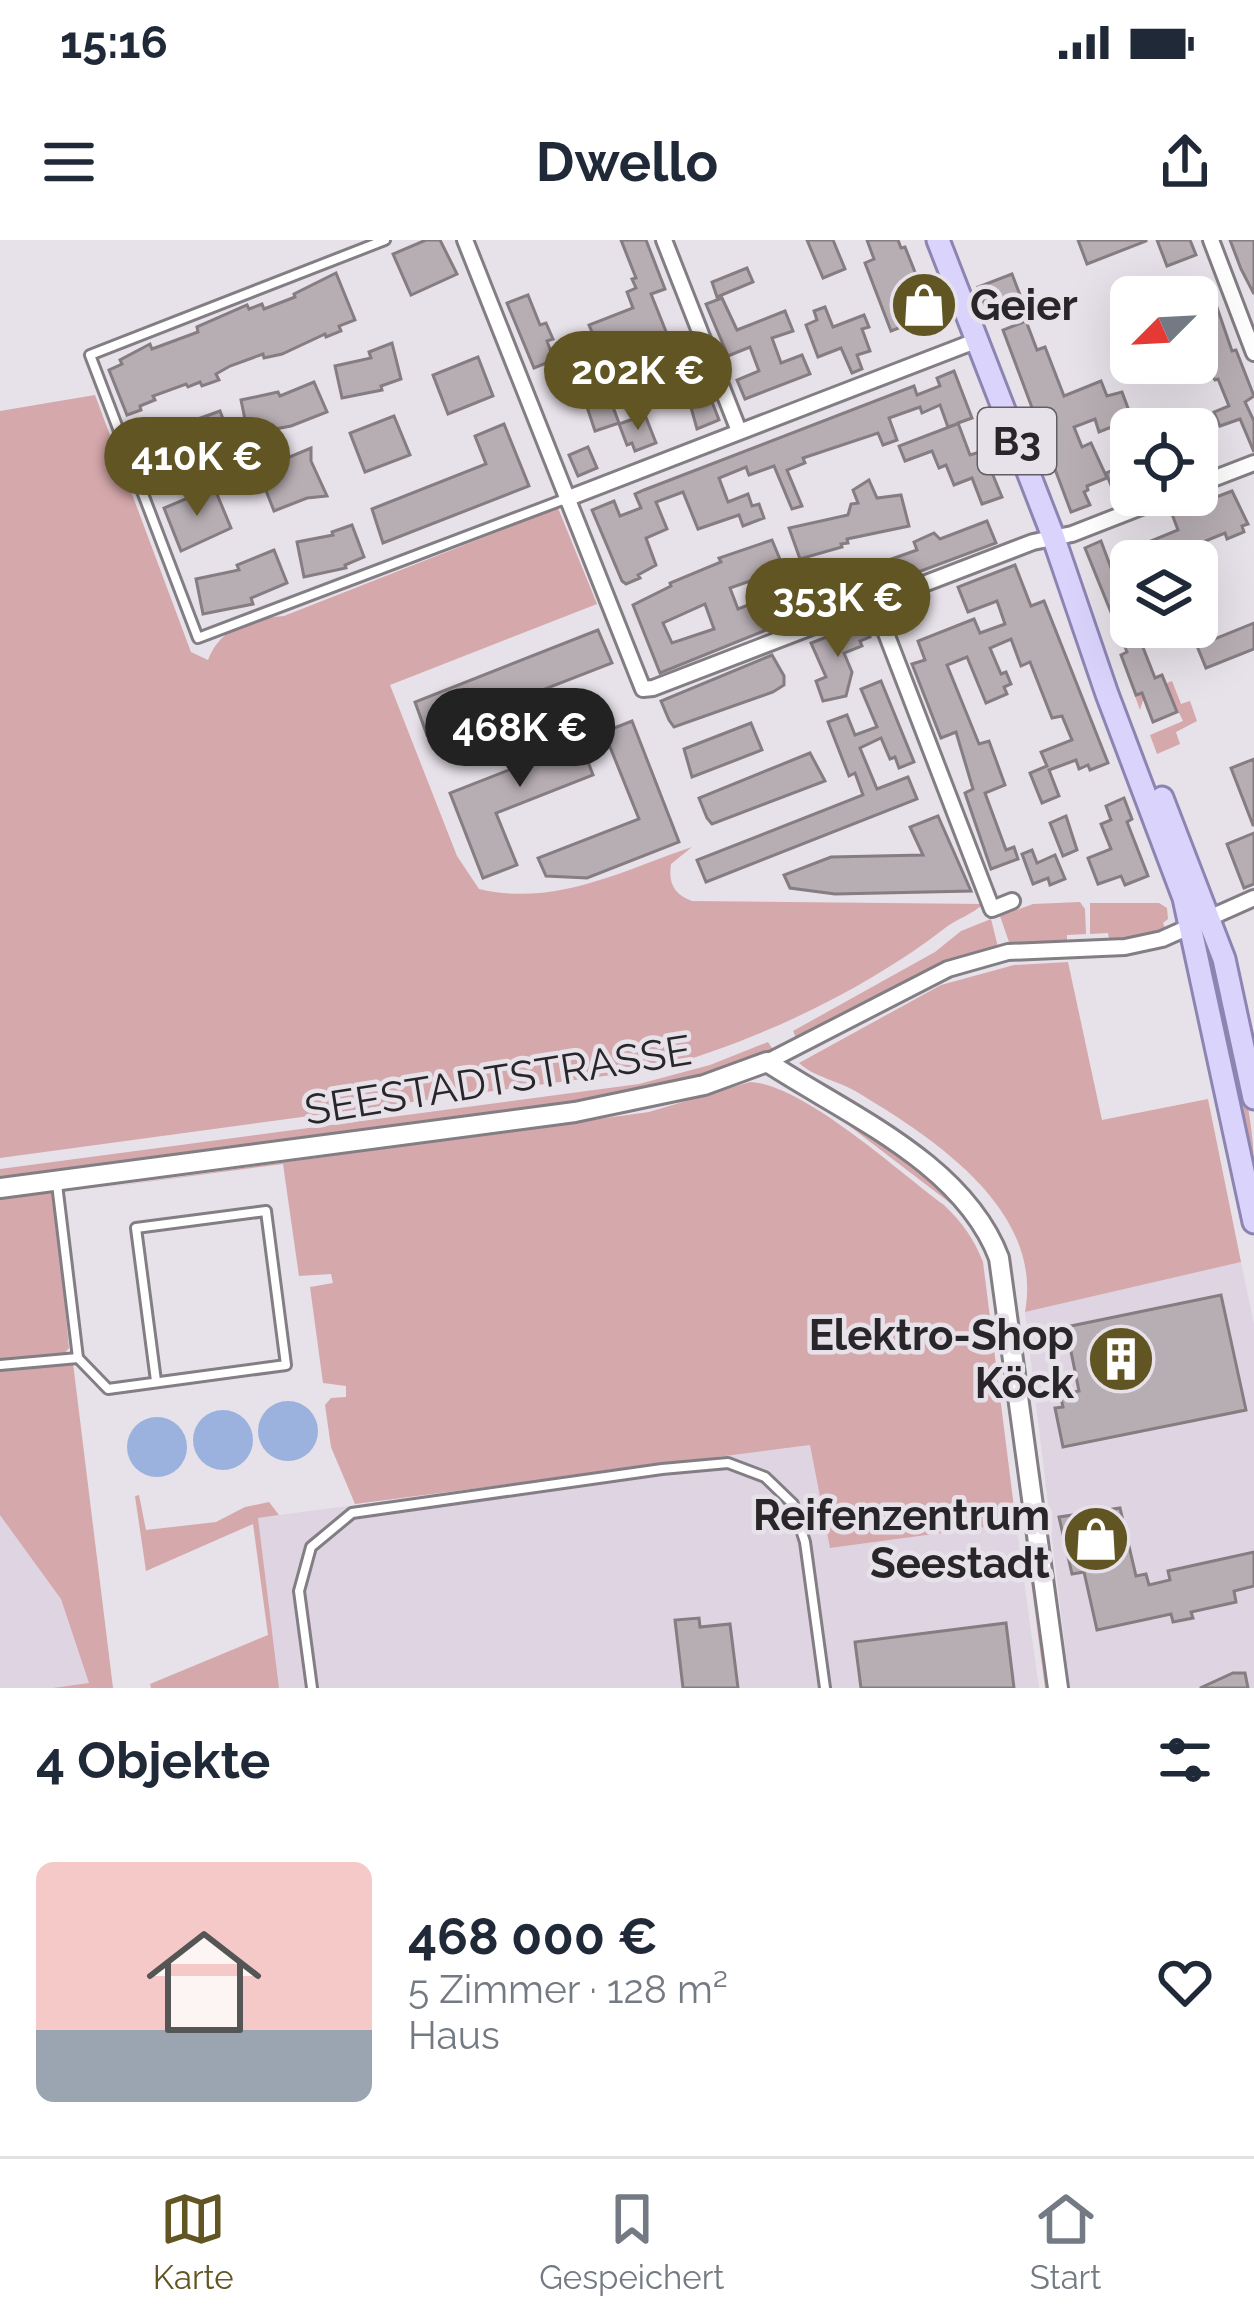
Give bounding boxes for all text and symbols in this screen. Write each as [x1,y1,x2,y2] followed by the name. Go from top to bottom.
[60,16,168,69] text: 15:16
[36,129,102,195] icon: menu
[1152,129,1218,195] icon: share
[536,130,718,194] text: Dwello
[889,270,959,340] shop icon: Geier
[1110,276,1218,384] north arrow
[1110,276,1218,648] map controls
[970,281,1078,330] place label: Geier
[540,331,736,433] pin: 202K €
[571,347,705,393] text: 202K €
[978,408,1056,474] road number: B3
[1110,408,1218,516] button: locate
[99,417,295,519] pin: 410K €
[131,433,263,479] text: 410K €
[1110,540,1218,648] button: layers
[740,558,936,660] pin: 353K €
[772,574,904,620] text: 353K €
[422,688,618,790] pin: 468K €
[452,704,588,750] text: 468K €
[301,1025,695,1135] street label: SEESTADTSTRASSE
[809,1311,1075,1408] place label: Elektro-Shop Köck
[1086,1324,1156,1394] building icon: Elektro-Shop Köck
[753,1491,1050,1588] place label: Reifenzentrum Seestadt
[1061,1504,1131,1574] shop icon: Reifenzentrum Seestadt
[1152,1727,1218,1793] icon: filters
[36,1730,270,1790] text: 4 Objekte
[408,1906,658,1966] text: 468 000 €
[132,1910,276,2054] icon: home
[1152,1949,1218,2015] icon: heart
[408,1966,728,2012] text: 5 Zimmer · 128 m²
[408,2012,500,2058] text: Haus
[153,2186,234,2297] tab: Karte
[539,2186,724,2297] tab: Gespeichert
[1030,2186,1101,2297] tab: Start

